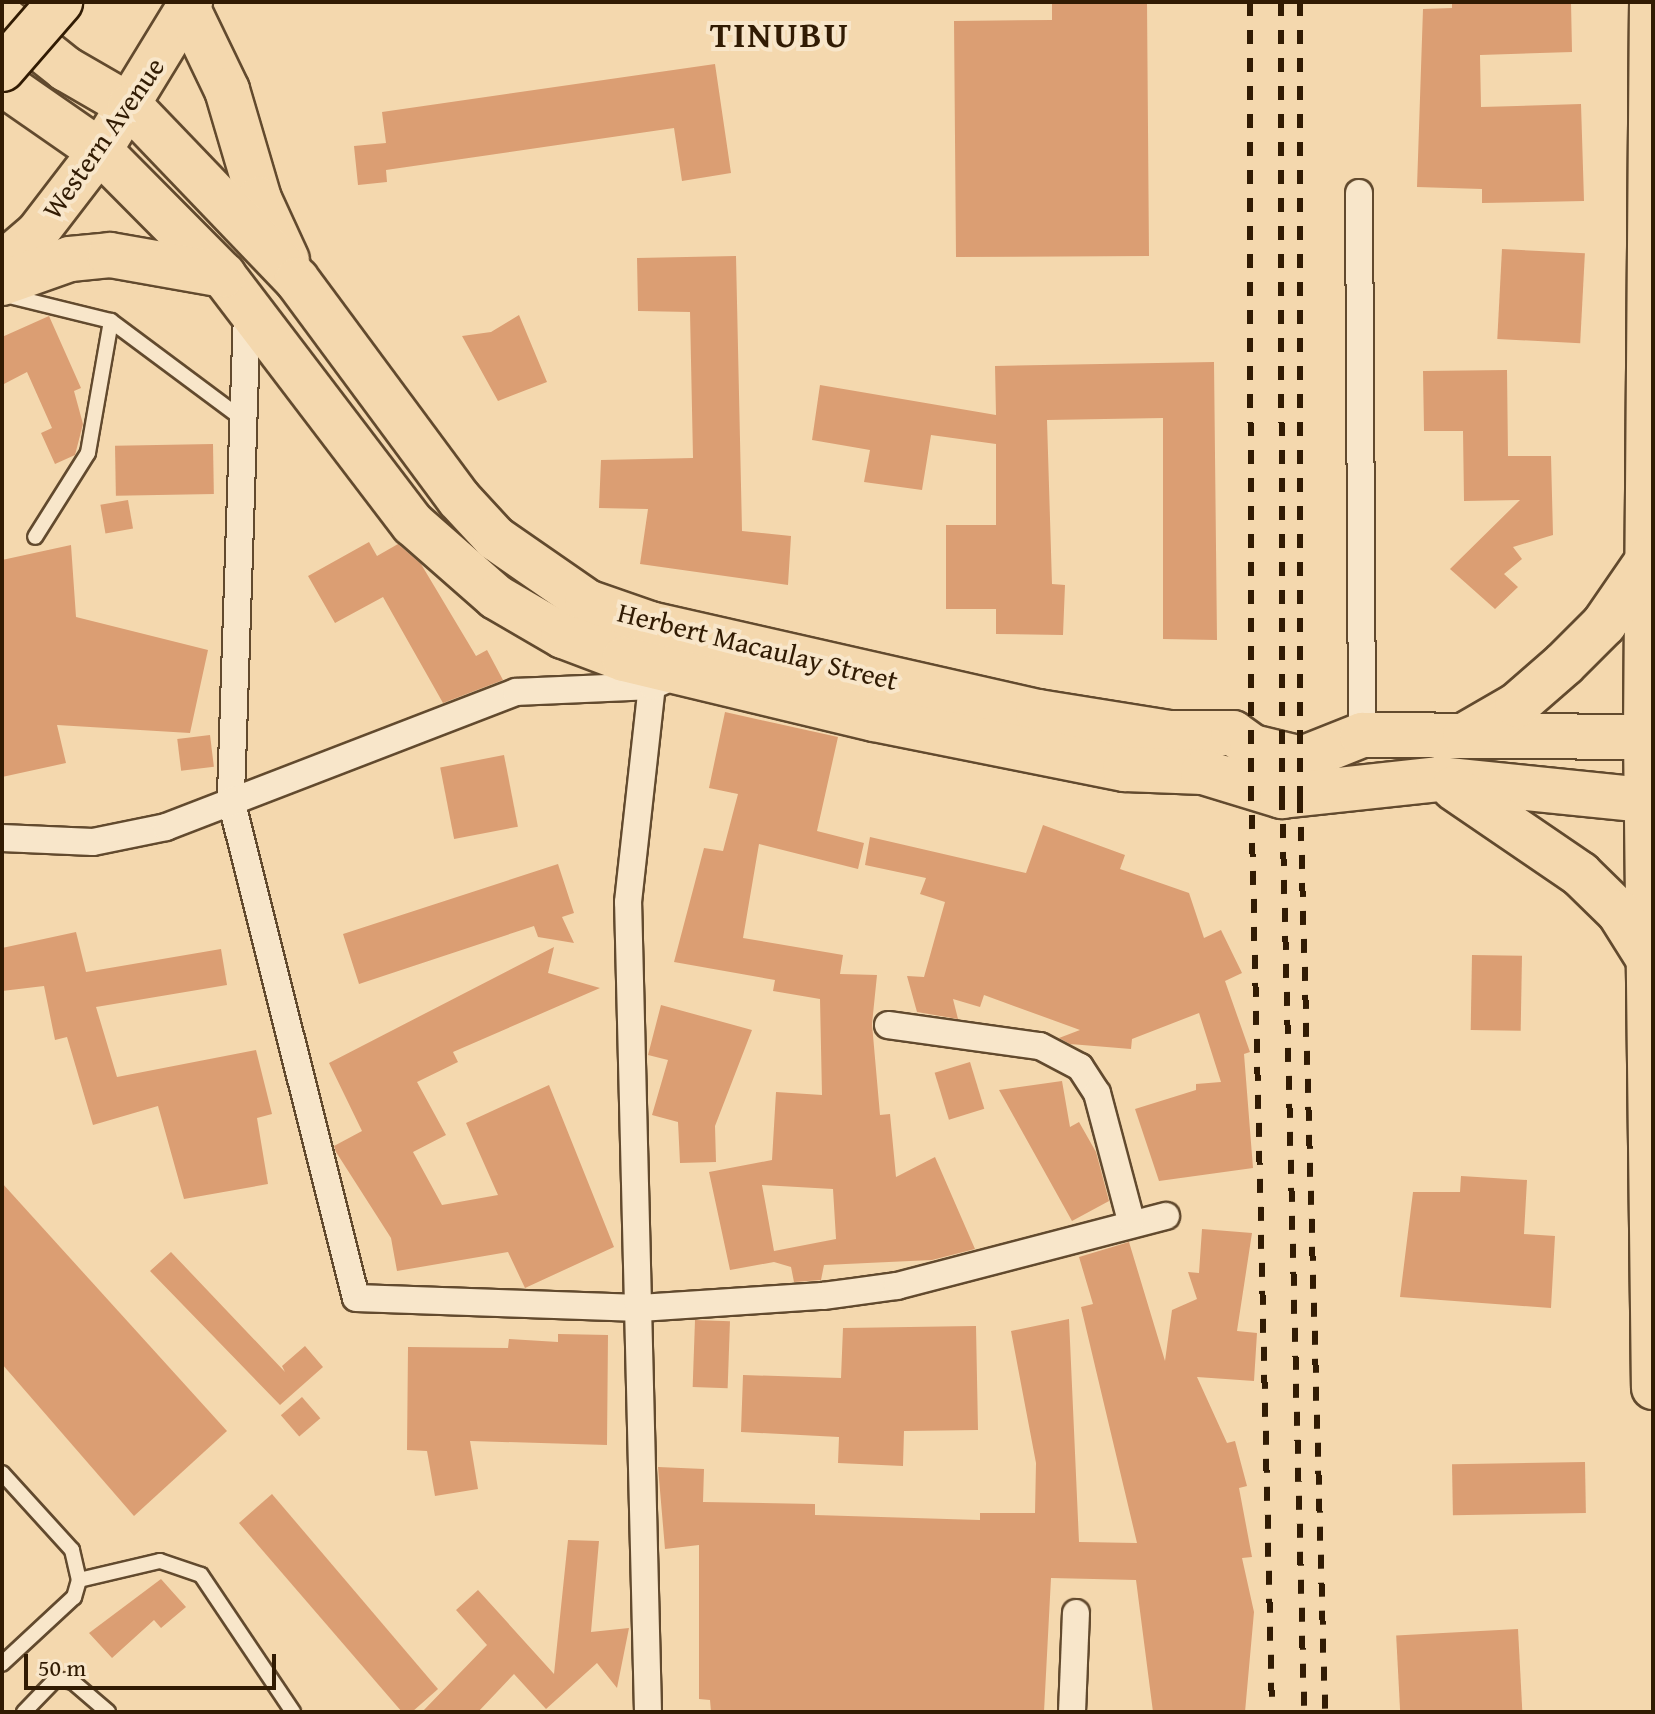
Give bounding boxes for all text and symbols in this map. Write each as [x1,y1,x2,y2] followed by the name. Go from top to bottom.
[710,12,850,56] district label: TINUBU
[35,51,171,225] street label: Western Avenue
[614,595,902,697] street label: Herbert Macaulay Street
[28,1638,280,1688] scale bar
[38,1650,86,1685] text: 50 m

